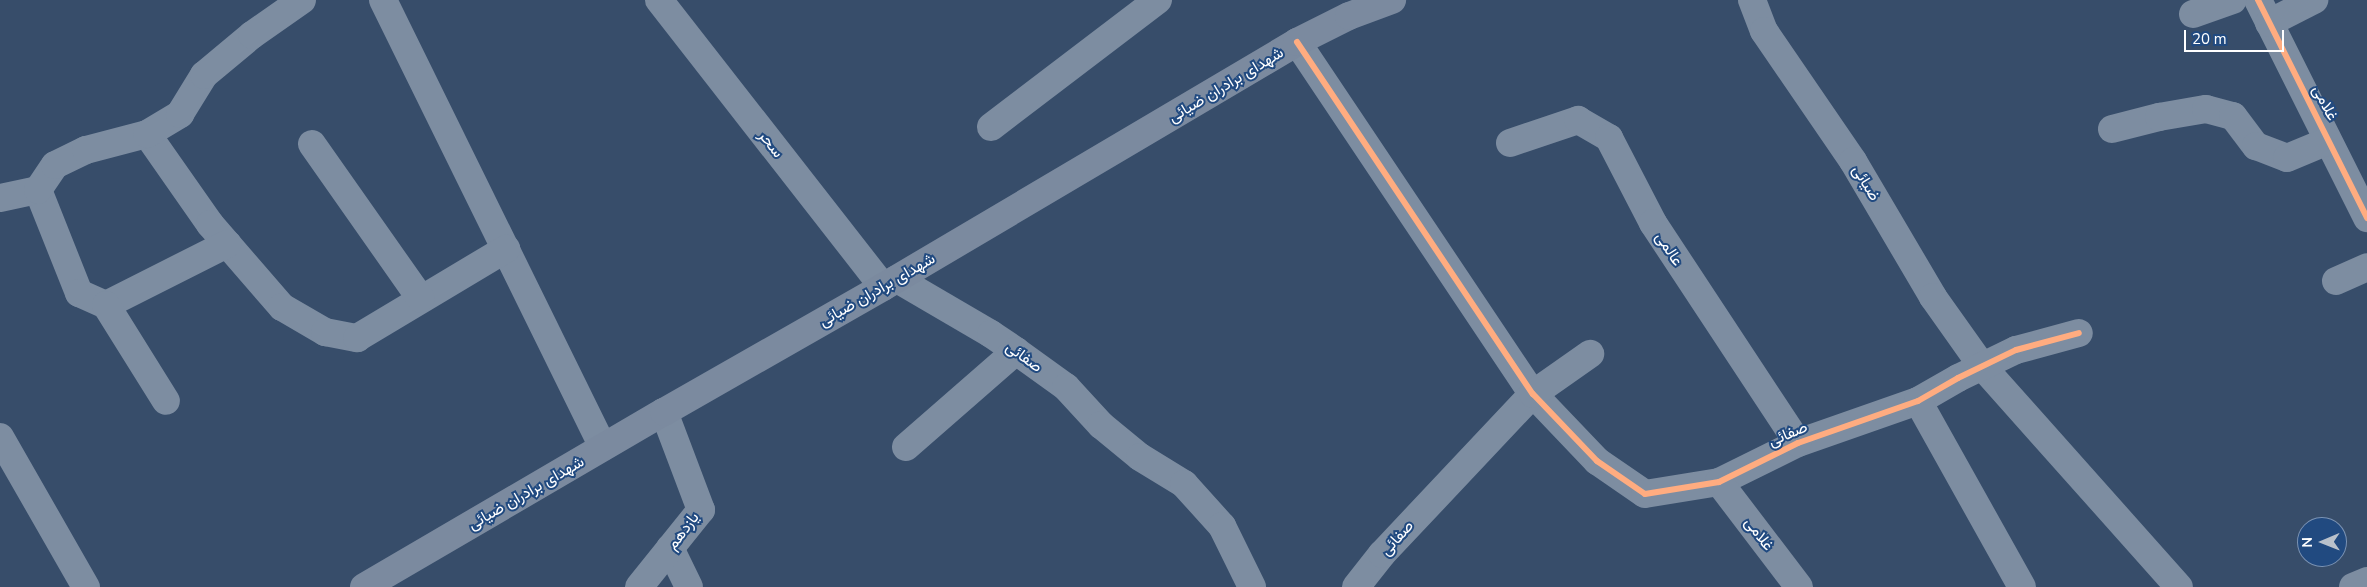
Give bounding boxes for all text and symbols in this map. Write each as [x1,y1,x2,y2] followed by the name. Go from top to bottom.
[2187,20,2287,52] scale bar
[2192,29,2227,49] text: 20 m
[1165,43,1287,127] street label: شهدای برادران ضیائی
[2308,82,2342,124] street label: غلامی
[754,126,788,162] street label: سحر
[1848,161,1884,205] street label: ضیائی
[1651,228,1687,270] street label: عالمی
[815,249,939,331] street label: شهدای برادران ضیائی
[1002,337,1046,377] street label: صفائی
[1765,417,1811,451] street label: صفائی
[464,452,588,534] street label: شهدای برادران ضیائی
[663,508,703,554] street label: یازدهم
[1740,513,1778,555] street label: غلامی
[1376,516,1418,560] street label: صفائی
[2297,517,2347,567] north arrow
[2298,537,2317,548] text: N

